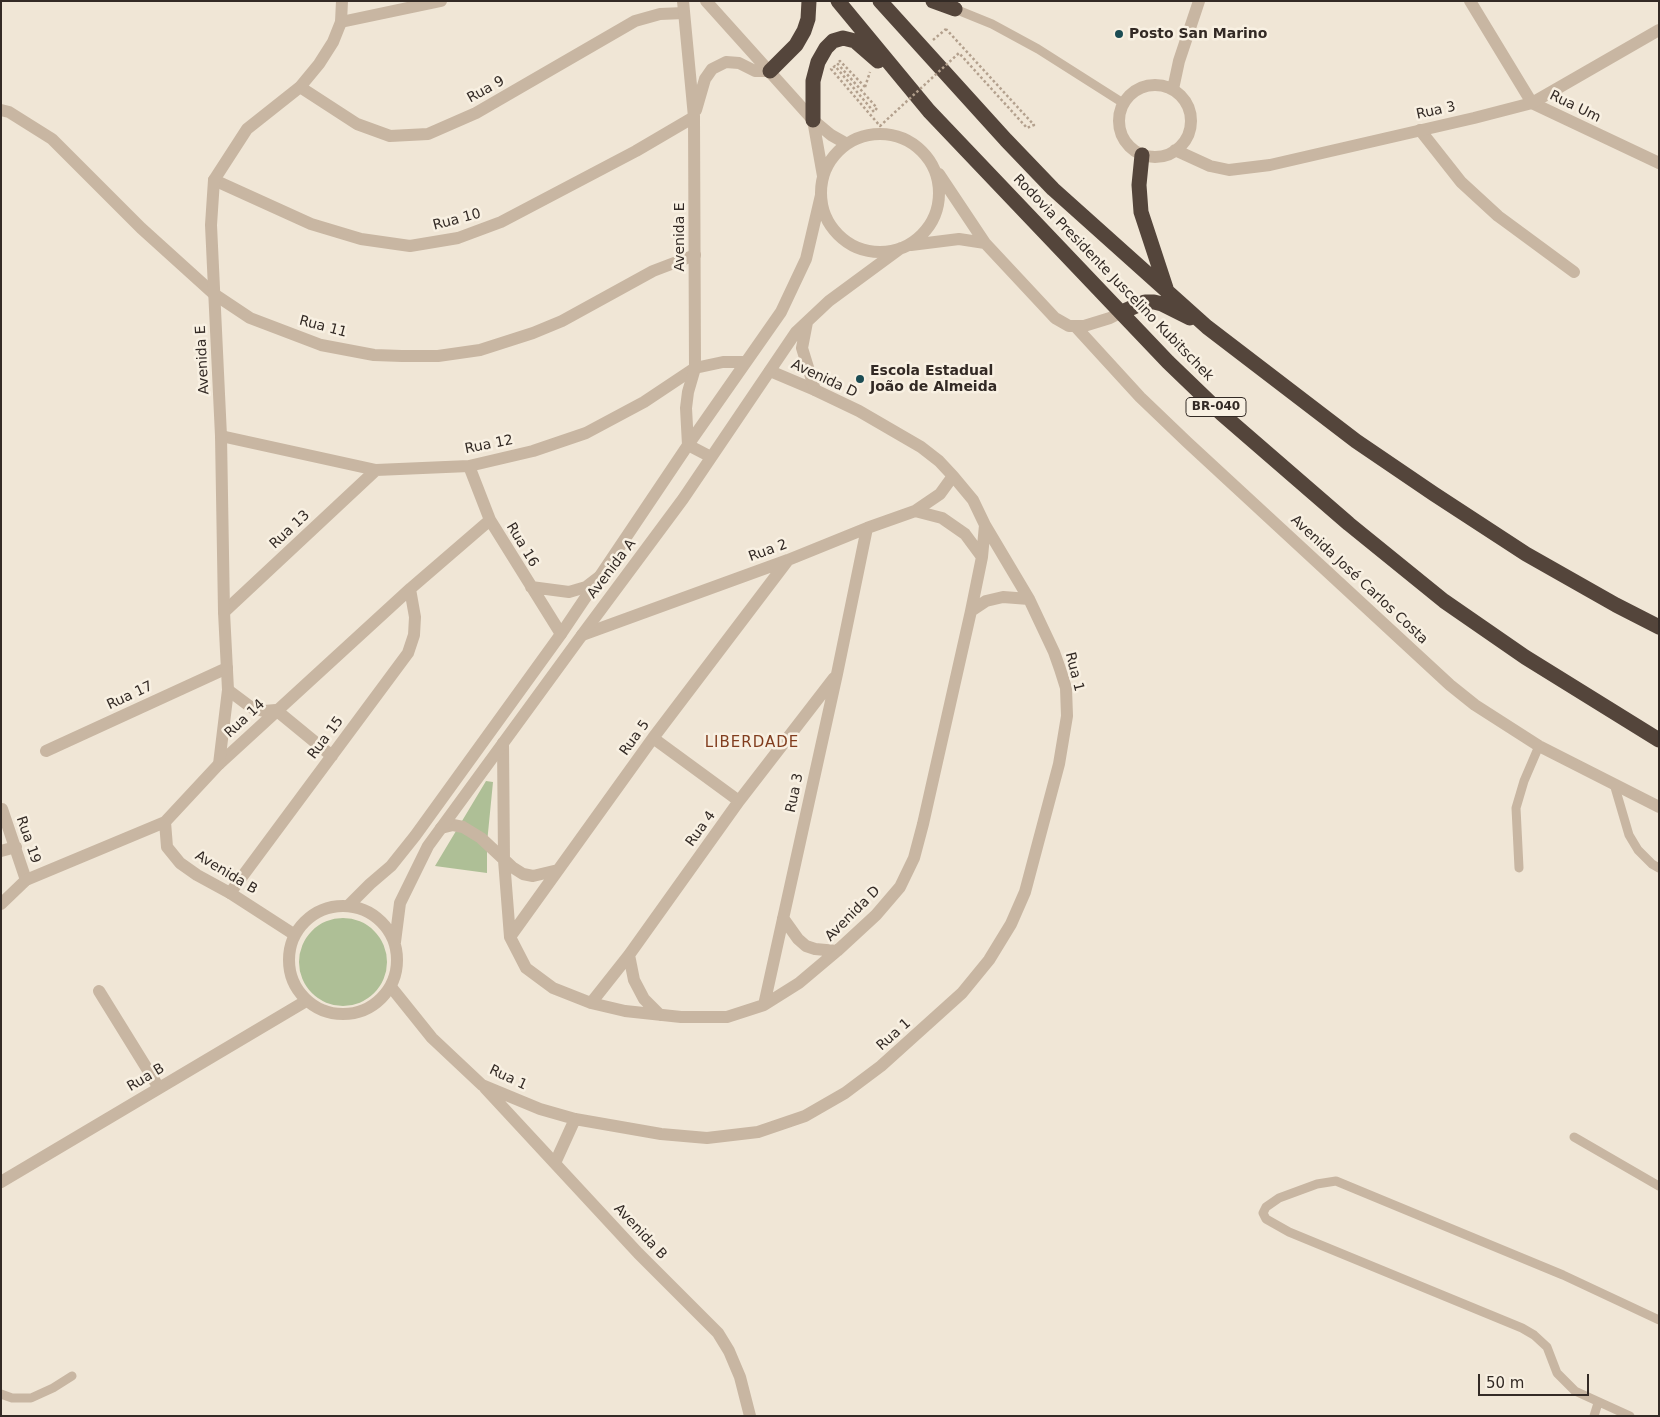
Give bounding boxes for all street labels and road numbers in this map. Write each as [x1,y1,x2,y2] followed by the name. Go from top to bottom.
[464,73,508,107] street label: Rua 9
[1547,87,1603,127] street label: Rua Um
[1415,99,1457,123] street label: Rua 3
[1009,171,1217,385] street label: Rodovia Presidente Juscelino Kubitschek
[672,202,688,272] street label: Avenida E
[431,206,483,234] street label: Rua 10
[297,313,349,341] street label: Rua 11
[193,325,213,395] street label: Avenida E
[788,356,860,402] street label: Avenida D
[1186,398,1246,417] road number: BR-040
[463,432,515,458] street label: Rua 12
[266,507,314,553] street label: Rua 13
[1287,512,1431,648] street label: Avenida José Carlos Costa
[502,520,542,570] street label: Rua 16
[584,536,640,602] street label: Avenida A
[746,536,790,566] street label: Rua 2
[1061,651,1087,693] street label: Rua 1
[104,678,156,714] street label: Rua 17
[221,696,269,742] street label: Rua 14
[305,713,347,763] street label: Rua 15
[616,717,654,759] street label: Rua 5
[783,772,807,814] street label: Rua 3
[682,808,720,850] street label: Rua 4
[12,814,44,866] street label: Rua 19
[192,848,260,898] street label: Avenida B
[822,883,884,945] street label: Avenida D
[874,1015,914,1055] street label: Rua 1
[124,1060,168,1096] street label: Rua B
[486,1062,530,1094] street label: Rua 1
[610,1201,670,1263] street label: Avenida B

